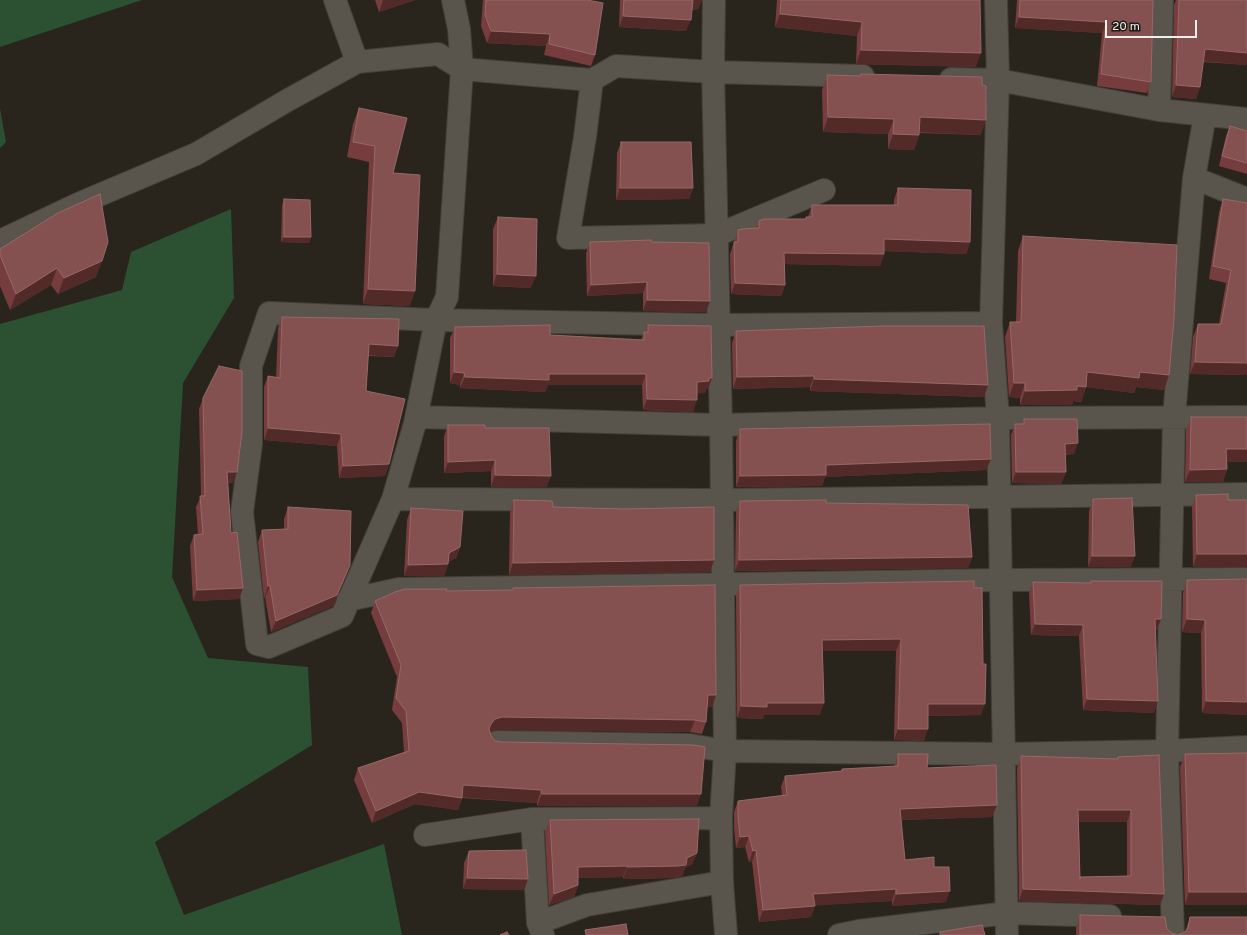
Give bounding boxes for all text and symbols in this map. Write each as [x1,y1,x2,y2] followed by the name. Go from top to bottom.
[1107,12,1199,38] scale bar
[1112,19,1140,35] text: 20 m

